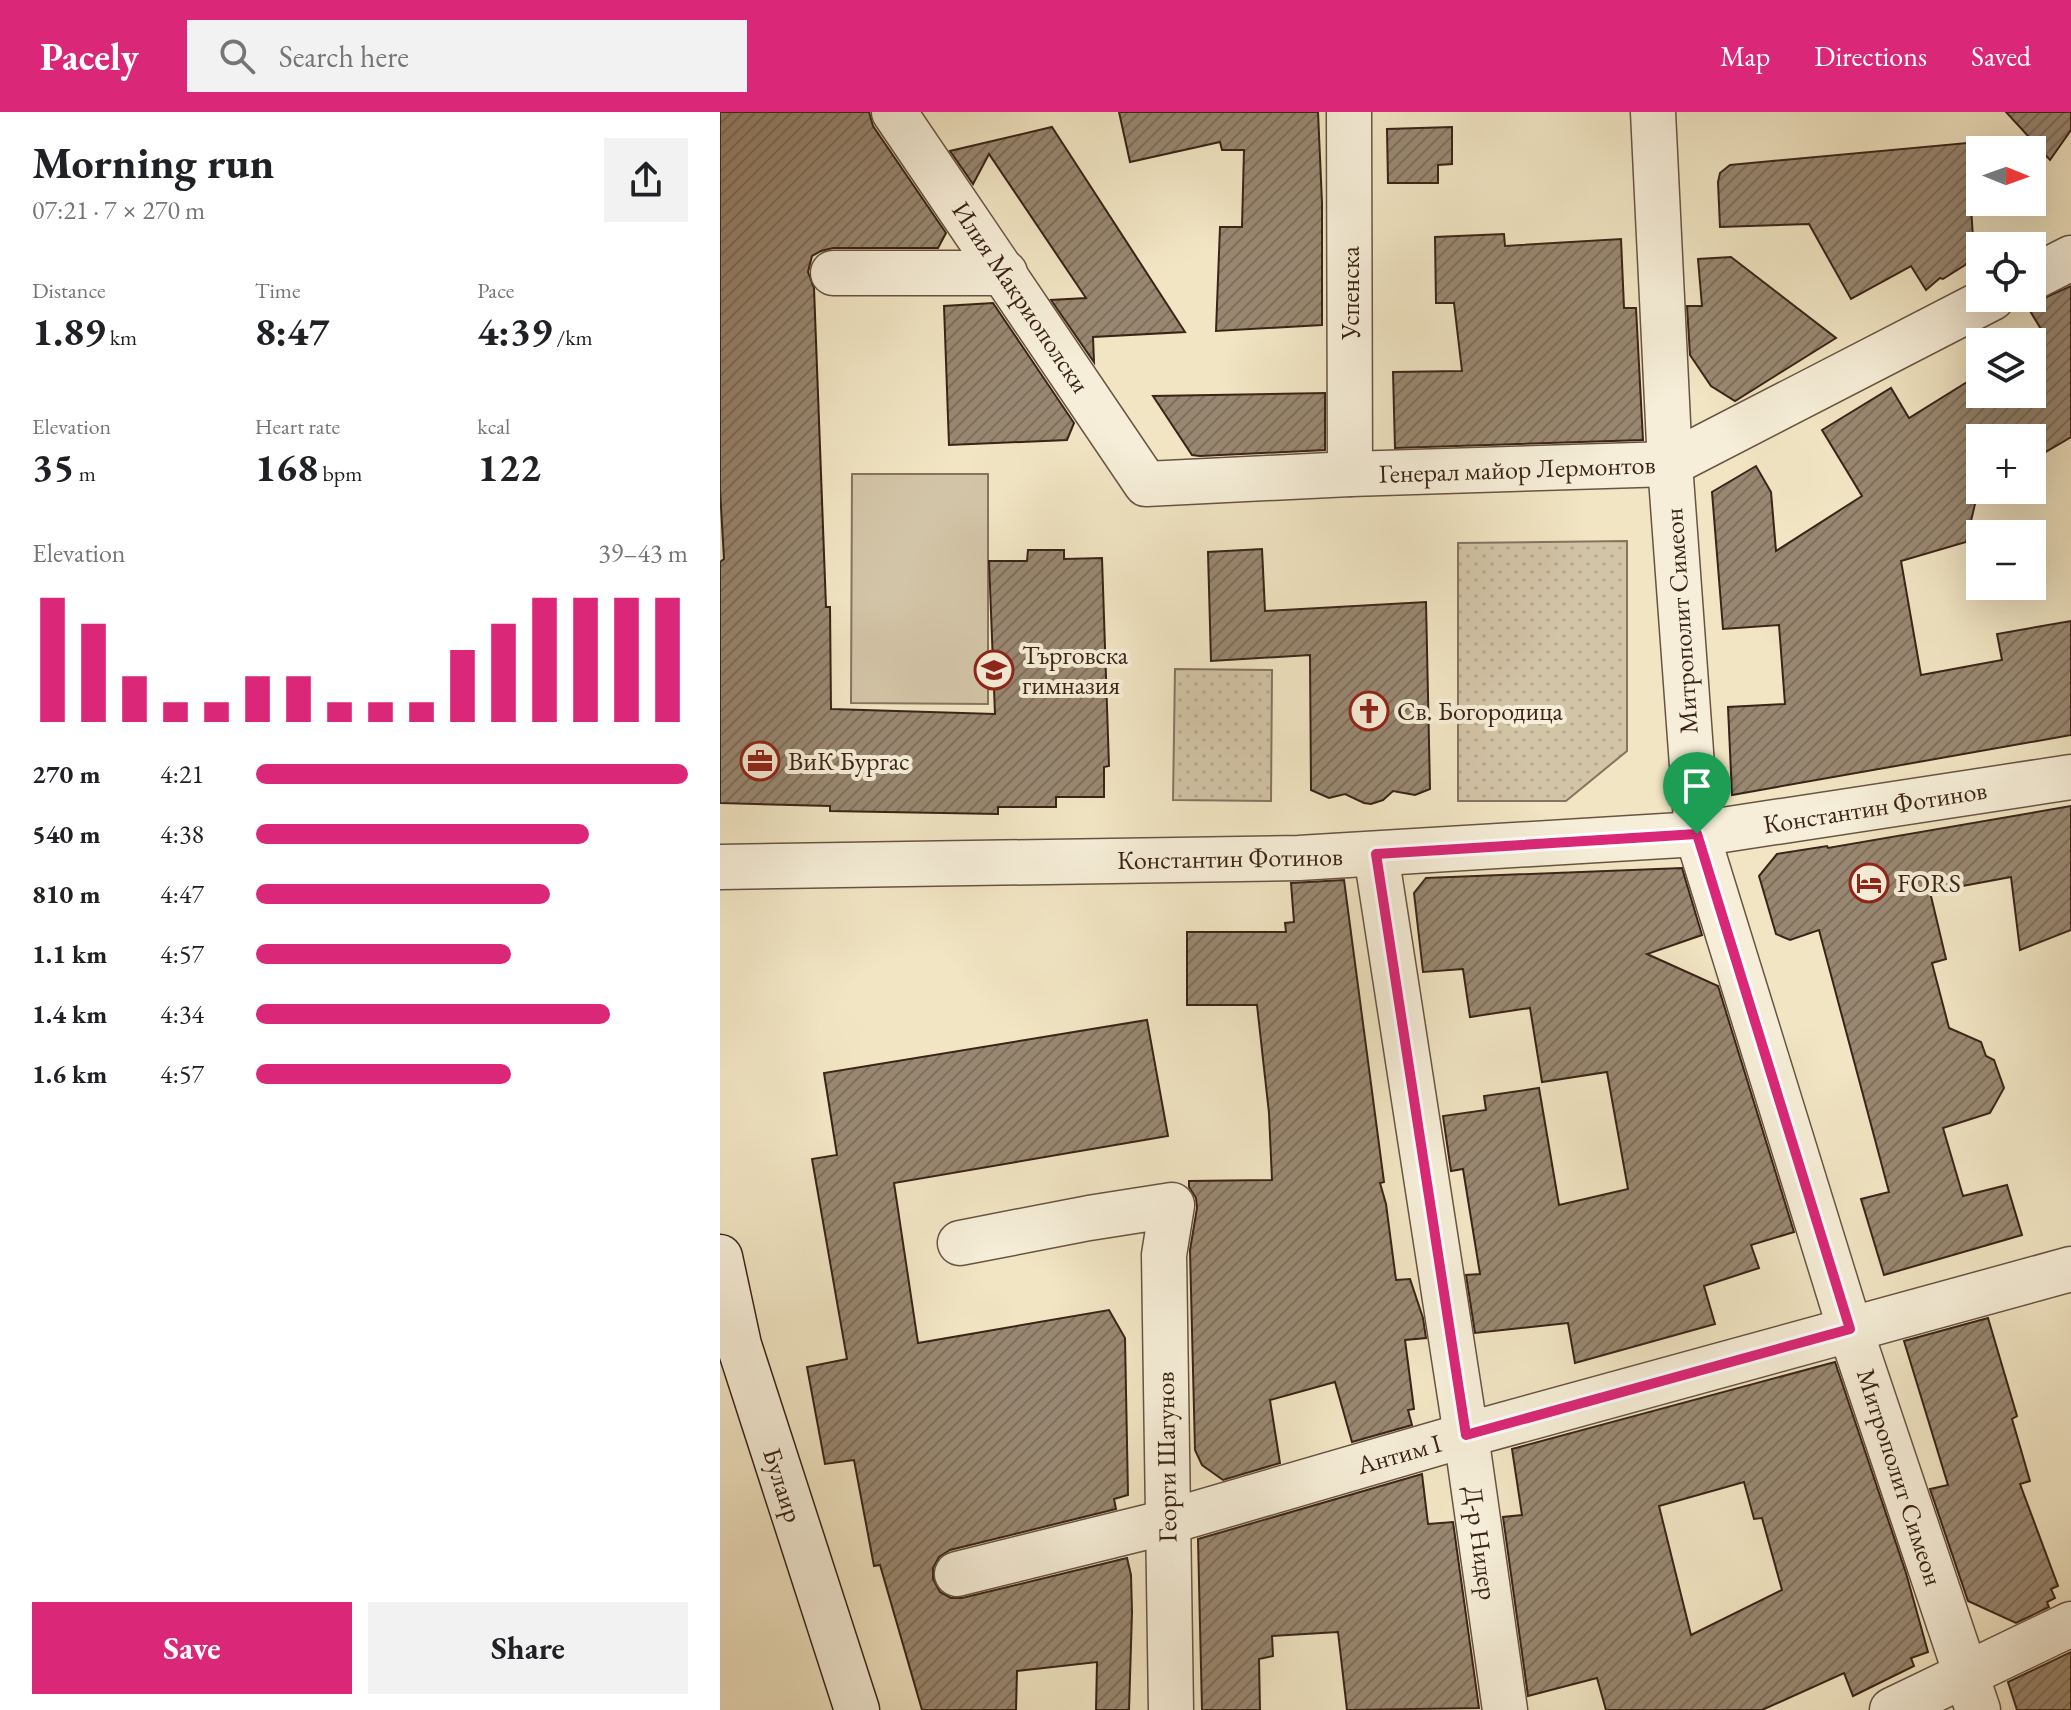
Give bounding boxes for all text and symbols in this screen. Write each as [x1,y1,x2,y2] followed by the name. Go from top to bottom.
[187,20,747,92] search box
[40,32,139,81] text: Pacely
[215,34,259,78] icon: search
[279,37,409,76] text: Search here
[1720,38,1770,74] text: Map
[1814,38,1927,74] text: Directions
[1971,38,2031,74] text: Saved
[32,134,274,191] text: Morning run
[1966,136,2046,216] north arrow
[1966,136,2046,600] map controls
[604,138,688,222] button: share
[32,193,205,227] text: 07:21 · 7 × 270 m
[944,195,1098,400] street label: Илия Макриополски
[1966,232,2046,312] button: locate
[1333,246,1367,341] street label: Успенска
[32,276,105,305] text: Distance
[255,276,300,305] text: Time
[477,276,514,305] text: Pace
[32,305,105,357] text: 1.89
[255,305,329,357] text: 8:47
[477,305,552,357] text: 4:39
[105,323,137,352] text: km
[552,323,593,352] text: /km
[1966,328,2046,408] button: layers
[32,412,111,441] text: Elevation
[255,412,340,441] text: Heart rate
[477,412,510,441] text: kcal
[1966,424,2046,504] button: +
[32,441,74,493] text: 35
[255,441,318,493] text: 168
[477,441,541,493] text: 122
[1378,447,1656,491] street label: Генерал майор Лермонтов
[74,459,96,488] text: m
[318,459,362,488] text: bpm
[1656,507,1706,735] street label: Митрополит Симеон
[1966,520,2046,600] button: −
[32,536,126,570] text: Elevation
[598,536,688,570] text: 39–43 m
[1022,638,1129,702] place label: Търговска гимназия
[973,649,1015,691] school or university icon: Търговска гимназия
[1348,690,1390,732] church icon: Св. Богородица
[1397,694,1564,728] place label: Св. Богородица
[739,740,781,782] office icon: ВиК Бургас
[788,744,910,778] place label: ВиК Бургас
[1663,752,1731,834] pin
[32,757,100,791] text: 270 m
[160,757,204,791] text: 4:21
[1675,764,1719,808] icon: arrive
[1761,773,1989,841] street label: Константин Фотинов
[32,817,100,851] text: 540 m
[160,817,204,851] text: 4:38
[1117,839,1343,877] street label: Константин Фотинов
[1848,862,1890,904] hotel icon: FORS
[1897,866,1961,900] place label: FORS
[32,877,100,911] text: 810 m
[160,877,204,911] text: 4:47
[32,937,107,971] text: 1.1 km
[160,937,204,971] text: 4:57
[32,997,107,1031] text: 1.4 km
[160,997,204,1031] text: 4:34
[32,1057,107,1091] text: 1.6 km
[160,1057,204,1091] text: 4:57
[1849,1364,1951,1590] street label: Митрополит Симеон
[1148,1371,1184,1543] street label: Георги Шагунов
[1352,1426,1445,1482] street label: Антим I
[755,1444,811,1526] street label: Булаир
[1456,1484,1506,1602] street label: Д-р Нидер
[32,1602,352,1694] button: Save
[368,1602,688,1694] button: Share

